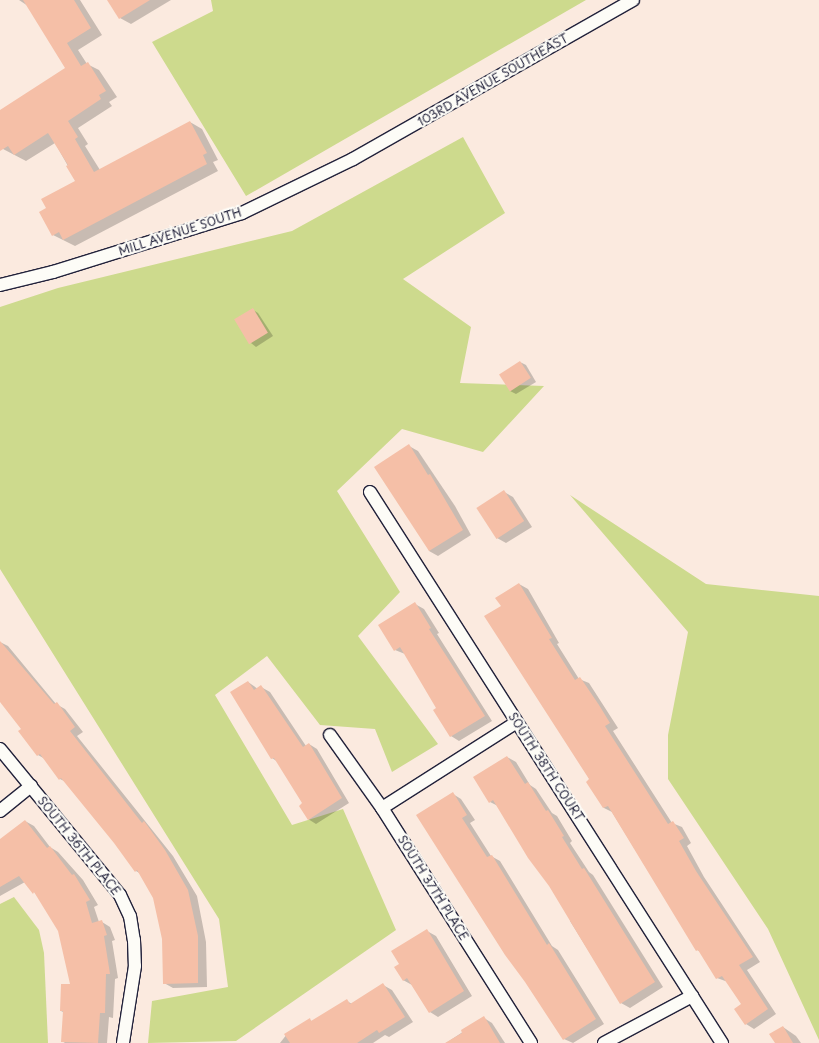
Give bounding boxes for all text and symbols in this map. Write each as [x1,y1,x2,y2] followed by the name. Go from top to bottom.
[415,31,571,129] street label: 103RD AVENUE SOUTHEAST
[116,205,244,259] street label: MILL AVENUE SOUTH
[505,710,587,824] street label: SOUTH 38TH COURT
[35,794,123,898] street label: SOUTH 36TH PLACE
[394,832,472,944] street label: SOUTH 37TH PLACE

